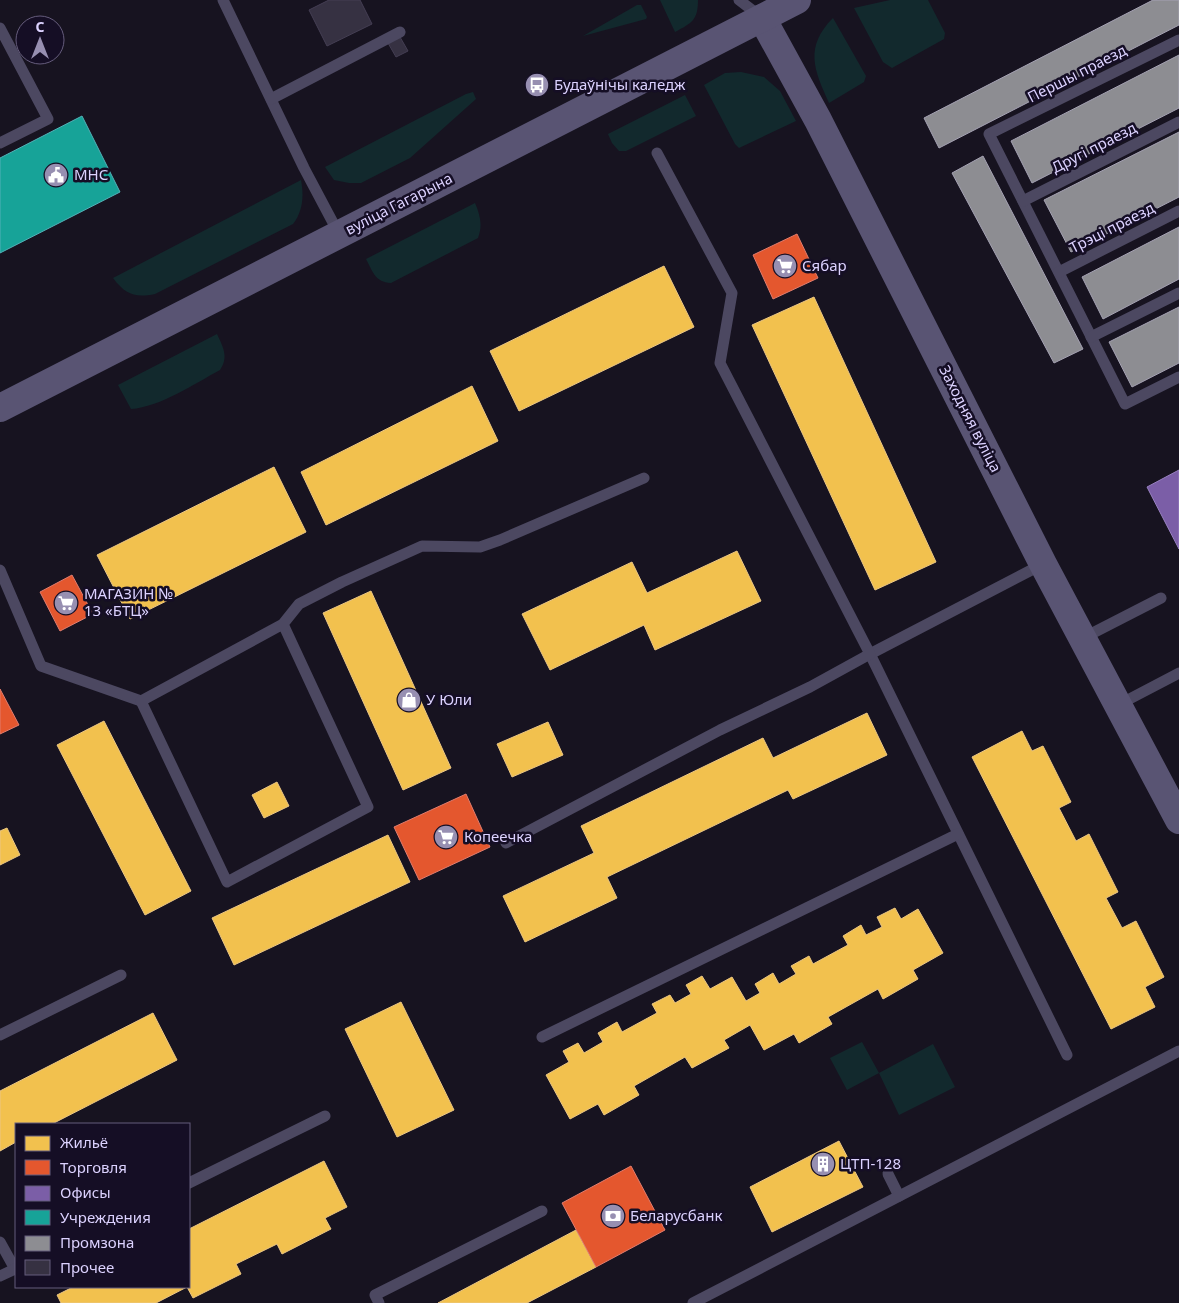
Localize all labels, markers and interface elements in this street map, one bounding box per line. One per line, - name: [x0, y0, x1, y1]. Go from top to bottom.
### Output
- north arrow: [15, 15, 65, 65]
- text: С: [35, 17, 45, 36]
- street label: Першы праезд: [1024, 40, 1129, 107]
- bus stop icon: Будаўнічы каледж: [524, 72, 550, 98]
- place label: Будаўнічы каледж: [554, 74, 686, 94]
- street label: Другі праезд: [1048, 117, 1139, 177]
- public building icon: МНС: [43, 162, 69, 188]
- place label: МНС: [74, 164, 108, 184]
- street label: вуліца Гагарына: [342, 167, 455, 239]
- street label: Трэці праезд: [1066, 197, 1157, 257]
- supermarket icon: Сябар: [772, 253, 798, 279]
- place label: Сябар: [802, 255, 847, 275]
- street label: Заходняя вуліца: [935, 362, 1007, 476]
- place label: МАГАЗИН № 13 «БТЦ»: [84, 583, 174, 620]
- supermarket icon: МАГАЗИН № 13 «БТЦ»: [53, 590, 79, 616]
- shop icon: У Юли: [396, 687, 422, 713]
- place label: У Юли: [426, 689, 472, 709]
- supermarket icon: Копеечка: [433, 824, 459, 850]
- place label: Копеечка: [464, 826, 532, 846]
- legend: [15, 1123, 190, 1288]
- text: Жильё: [60, 1132, 108, 1152]
- building icon: ЦТП-128: [810, 1151, 836, 1177]
- place label: ЦТП-128: [840, 1153, 901, 1173]
- text: Торговля: [60, 1157, 127, 1177]
- text: Офисы: [60, 1182, 111, 1202]
- bank icon: Беларусбанк: [600, 1203, 626, 1229]
- place label: Беларусбанк: [630, 1205, 722, 1225]
- text: Учреждения: [60, 1207, 151, 1227]
- text: Промзона: [60, 1232, 134, 1252]
- text: Прочее: [60, 1257, 114, 1277]

